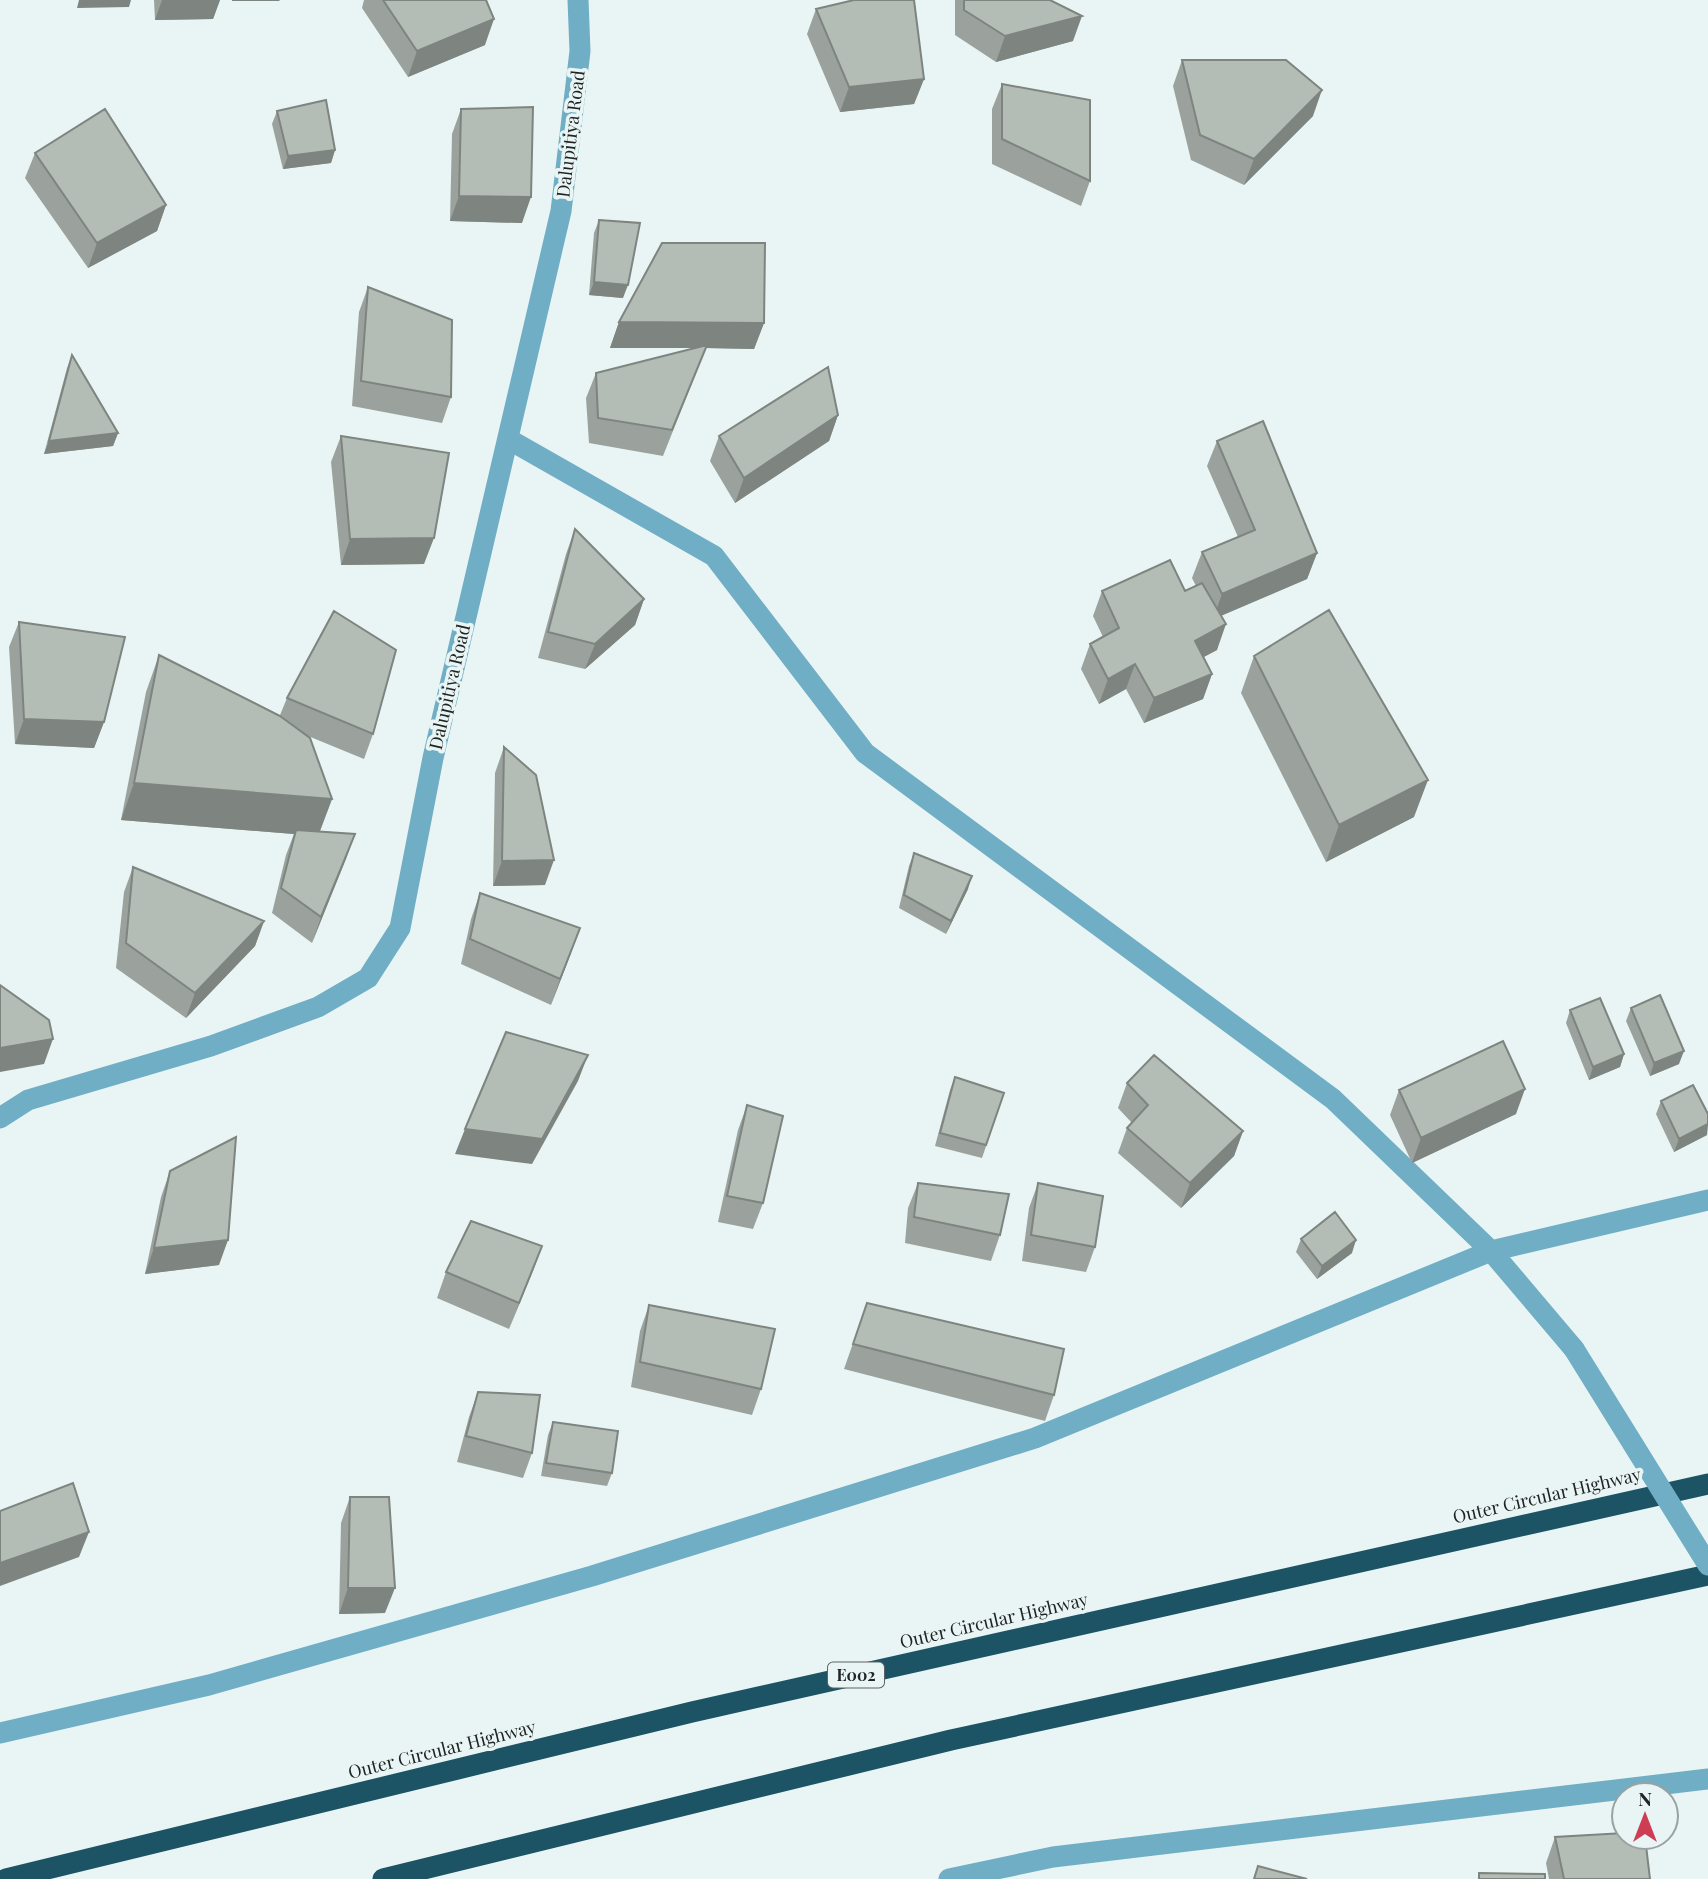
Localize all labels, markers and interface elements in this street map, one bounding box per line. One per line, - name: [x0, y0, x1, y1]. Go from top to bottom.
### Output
- street label: Dalupitiya Road: [550, 68, 590, 199]
- street label: Dalupitiya Road: [423, 621, 475, 752]
- street label: Outer Circular Highway: [1450, 1462, 1643, 1528]
- street label: Outer Circular Highway: [897, 1587, 1090, 1653]
- road number: E002: [828, 1662, 884, 1688]
- street label: Outer Circular Highway: [345, 1714, 538, 1784]
- north arrow: [1610, 1781, 1680, 1851]
- text: N: [1638, 1785, 1652, 1811]

